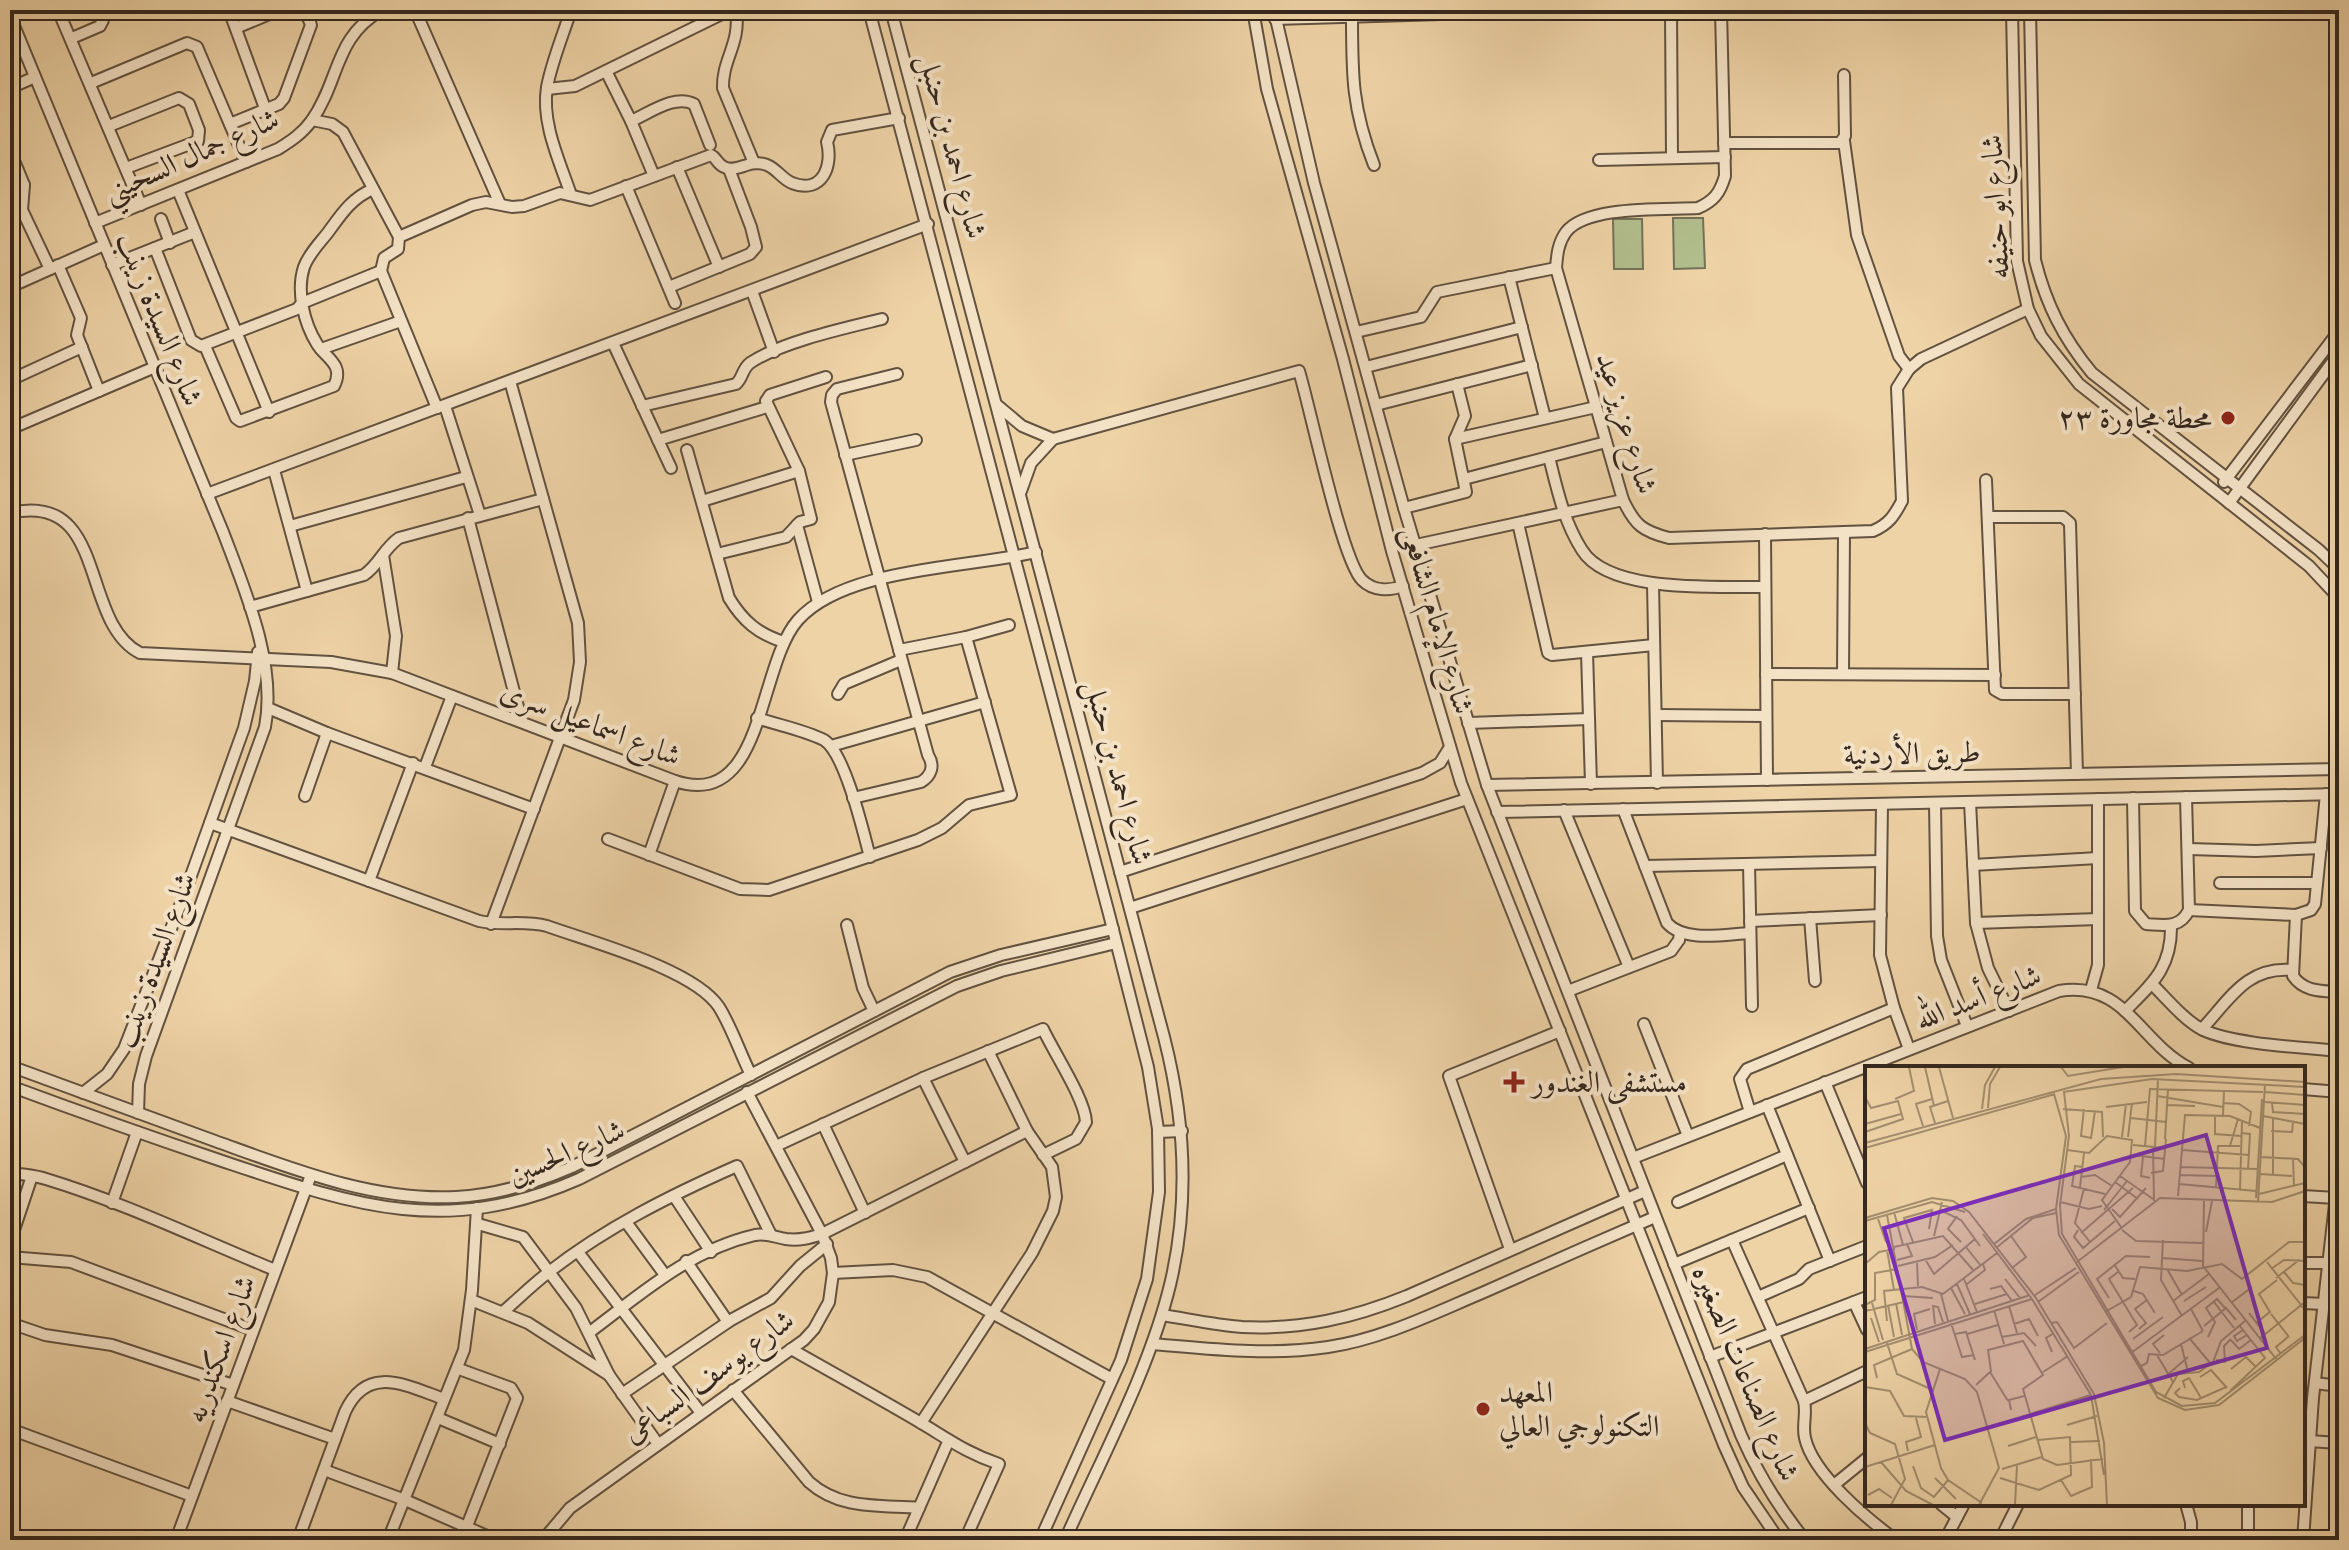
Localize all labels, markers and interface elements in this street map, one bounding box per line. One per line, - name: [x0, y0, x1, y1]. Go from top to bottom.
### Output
- street label: شارع احمد بن حنبل: [904, 50, 994, 244]
- street label: شارع جمال السحيني: [98, 101, 288, 219]
- street label: شارع ابو حنيفه: [1974, 133, 2024, 280]
- street label: شارع السيدة زينب: [102, 227, 210, 414]
- street label: شارع عزيز عيد: [1582, 348, 1665, 500]
- place label: محطة مجاورة ٢٣: [2058, 401, 2212, 439]
- marker: محطة مجاورة ٢٣: [2219, 409, 2237, 427]
- street label: شارع الإمام الشافعى: [1386, 522, 1481, 720]
- street label: شارع اسماعيل سرى: [493, 673, 686, 780]
- street label: شارع احمد بن حنبل: [1070, 676, 1160, 870]
- street label: طريق الأردنية: [1843, 731, 1981, 775]
- street label: شارع السيدة زينب: [108, 868, 210, 1055]
- street label: شارع أسد الله: [1908, 952, 2049, 1044]
- place label: مستشفى الغندور: [1529, 1065, 1687, 1104]
- inset map: [1865, 1066, 2305, 1506]
- marker: مستشفى الغندور: [1503, 1071, 1525, 1093]
- street label: شارع الحسين: [502, 1112, 633, 1199]
- street label: شارع الصناعات الصغيره: [1678, 1260, 1807, 1489]
- street label: شارع اسكندريه: [178, 1271, 270, 1430]
- street label: شارع يوسف السباعى: [616, 1302, 805, 1456]
- place label: المعهد التكنولوجي العالي: [1499, 1375, 1659, 1450]
- marker: المعهد التكنولوجي العالي: [1474, 1400, 1492, 1418]

